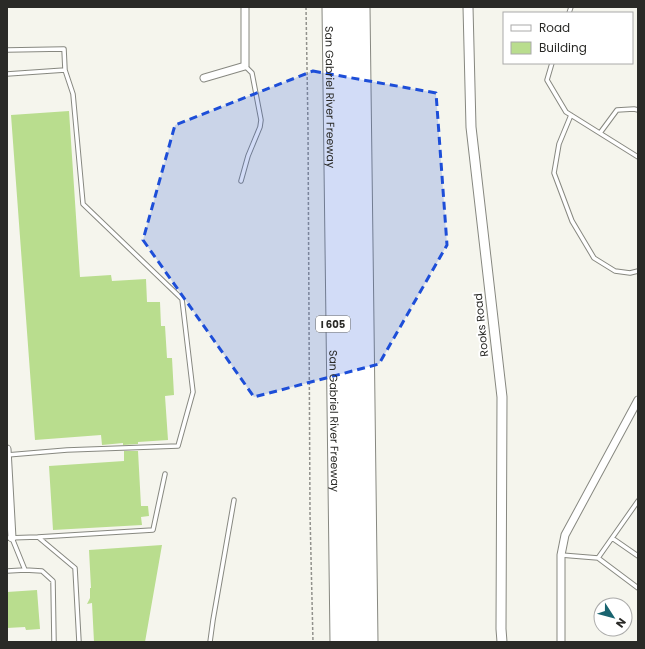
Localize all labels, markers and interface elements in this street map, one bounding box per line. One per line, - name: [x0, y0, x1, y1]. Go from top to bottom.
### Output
- legend: [503, 12, 633, 64]
- text: Road: [539, 19, 570, 36]
- street label: San Gabriel River Freeway: [321, 26, 339, 169]
- text: Building: [539, 39, 587, 56]
- street label: Rooks Road: [470, 292, 492, 358]
- road number: I 605: [316, 316, 350, 332]
- street label: San Gabriel River Freeway: [325, 350, 343, 493]
- north arrow: [593, 597, 633, 637]
- text: N: [612, 615, 630, 631]

